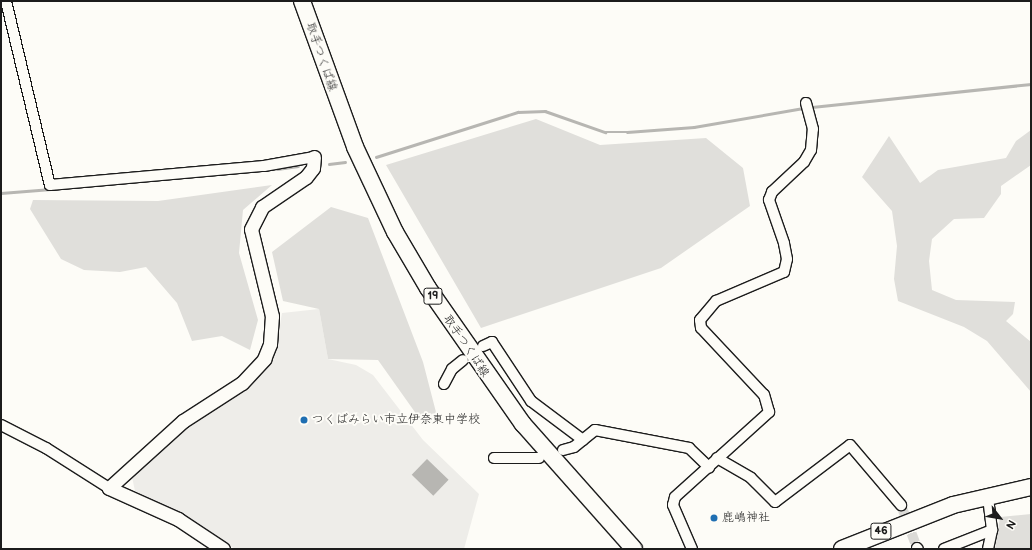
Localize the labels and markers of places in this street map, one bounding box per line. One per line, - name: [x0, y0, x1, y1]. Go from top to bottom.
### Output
- place label: つくばみらい市立伊奈東中学校: [312, 413, 480, 427]
- marker: つくばみらい市立伊奈東中学校: [299, 415, 309, 425]
- place label: 鹿嶋神社: [722, 511, 770, 525]
- marker: 鹿嶋神社: [709, 513, 719, 523]

